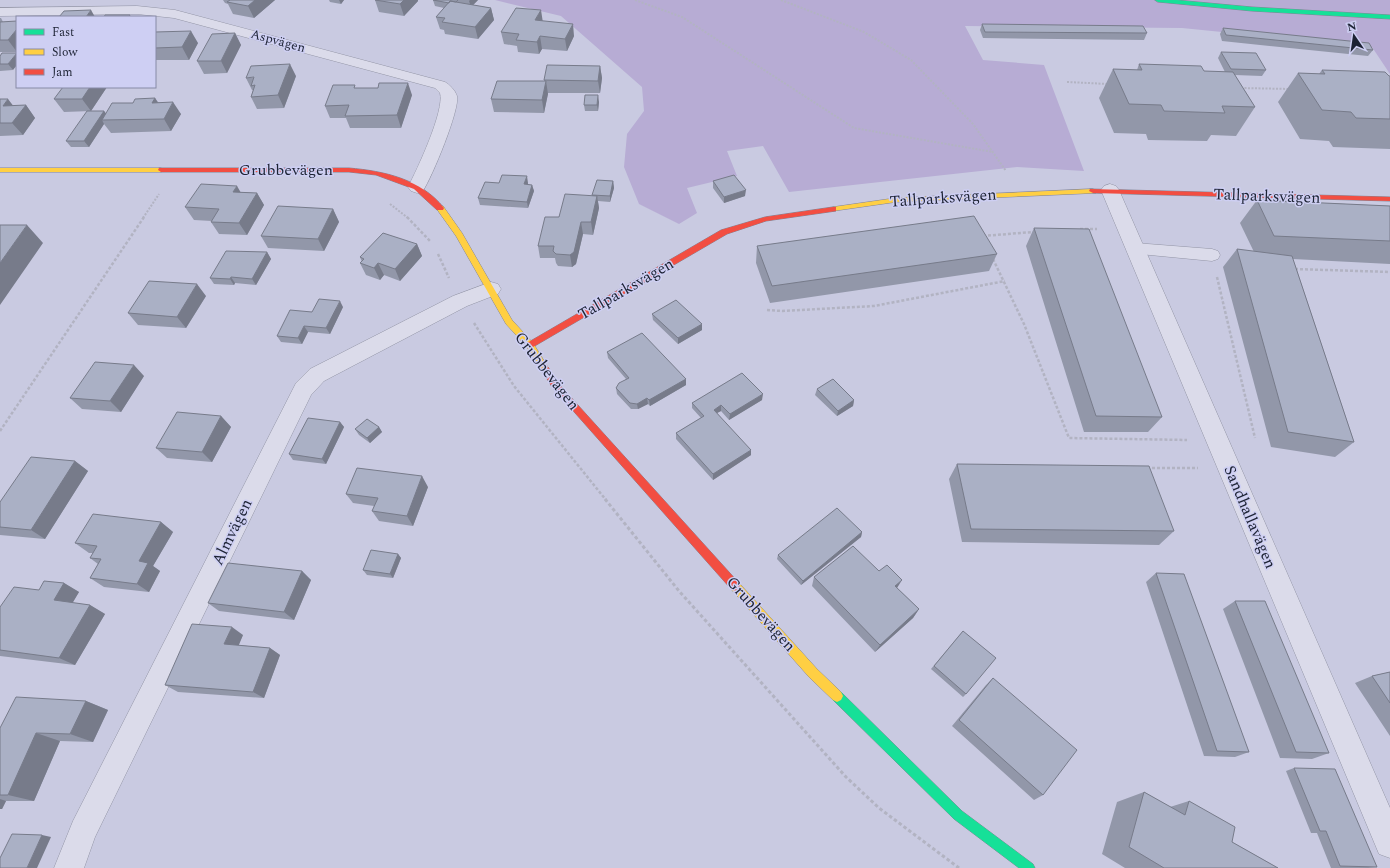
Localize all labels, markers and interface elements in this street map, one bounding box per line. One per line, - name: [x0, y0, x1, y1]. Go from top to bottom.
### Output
- legend: [16, 16, 156, 88]
- north arrow: [1334, 16, 1374, 56]
- text: N: [1346, 17, 1358, 36]
- text: Fast: [52, 23, 74, 42]
- street label: Aspvägen: [248, 24, 308, 58]
- text: Slow: [52, 43, 78, 62]
- text: Jam: [52, 63, 73, 82]
- street label: Grubbevägen: [239, 158, 333, 182]
- street label: Tallparksvägen: [889, 182, 997, 214]
- street label: Tallparksvägen: [1213, 182, 1321, 210]
- street label: Tallparksvägen: [574, 252, 678, 326]
- street label: Grubbevägen: [509, 326, 585, 416]
- street label: Sandhallavägen: [1217, 462, 1283, 572]
- street label: Almvägen: [206, 495, 258, 569]
- street label: Grubbevägen: [721, 571, 801, 657]

